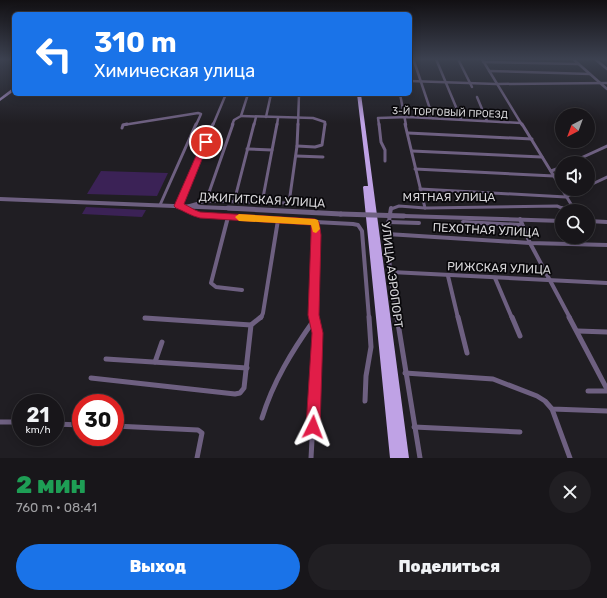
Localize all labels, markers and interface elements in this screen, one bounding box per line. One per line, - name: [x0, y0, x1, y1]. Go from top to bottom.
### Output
- text: 310 m: [94, 26, 177, 59]
- icon: left: [28, 28, 80, 80]
- text: Химическая улица: [94, 60, 255, 82]
- street label: 3-Й ТОРГОВЫЙ ПРОЕЗД: [392, 105, 508, 121]
- north arrow: [555, 108, 595, 148]
- map controls: [555, 108, 595, 244]
- pin: [189, 125, 223, 159]
- icon: arrive: [195, 131, 217, 153]
- button: sound: [555, 156, 595, 196]
- street label: ДЖИГИТСКАЯ УЛИЦА: [198, 190, 326, 210]
- street label: МЯТНАЯ УЛИЦА: [403, 190, 495, 204]
- button: search: [555, 204, 595, 244]
- street label: ПЕХОТНАЯ УЛИЦА: [432, 220, 540, 240]
- street label: УЛИЦА АЭРОПОРТ: [379, 221, 405, 329]
- street label: РИЖСКАЯ УЛИЦА: [447, 259, 551, 277]
- speed limit sign: 30: [72, 394, 124, 446]
- text: 21: [27, 403, 49, 427]
- position arrow: [292, 406, 334, 448]
- text: km/h: [26, 424, 50, 436]
- text: 2 мин: [16, 471, 86, 499]
- button: close: [549, 471, 591, 513]
- text: 760 m · 08:41: [16, 500, 97, 515]
- button: Выход: [16, 544, 300, 590]
- button: Поделиться: [308, 544, 591, 590]

